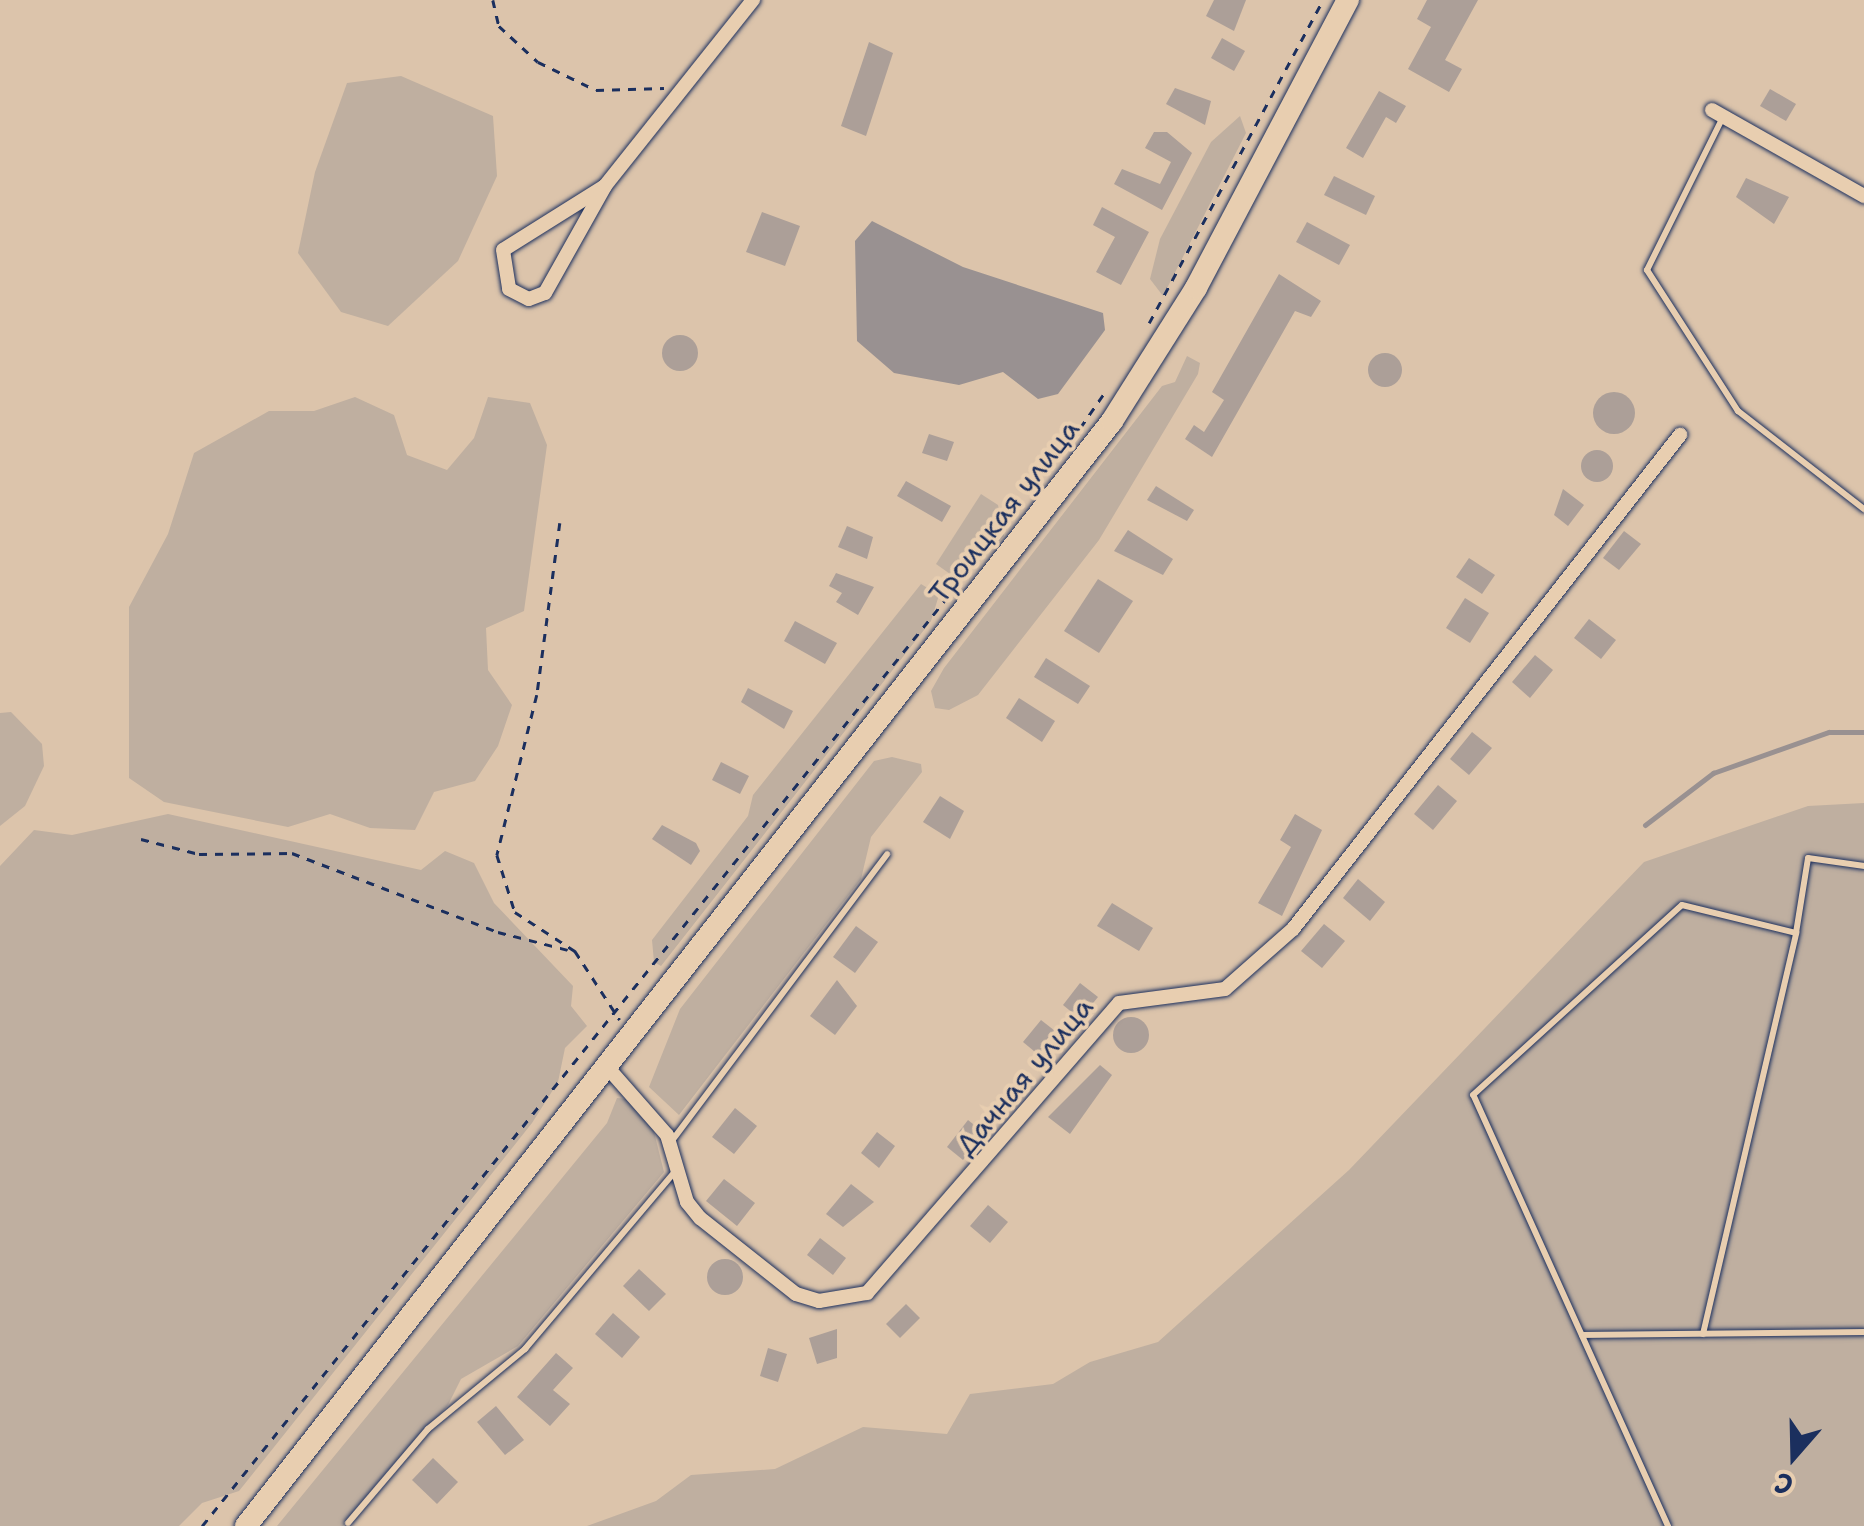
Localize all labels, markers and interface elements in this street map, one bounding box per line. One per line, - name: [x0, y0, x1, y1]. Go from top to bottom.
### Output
- street label: Троицкая улица: [922, 413, 1086, 609]
- street label: Дачная улица: [948, 990, 1100, 1162]
- north arrow: [1744, 1406, 1844, 1506]
- text: С: [1769, 1463, 1798, 1505]

